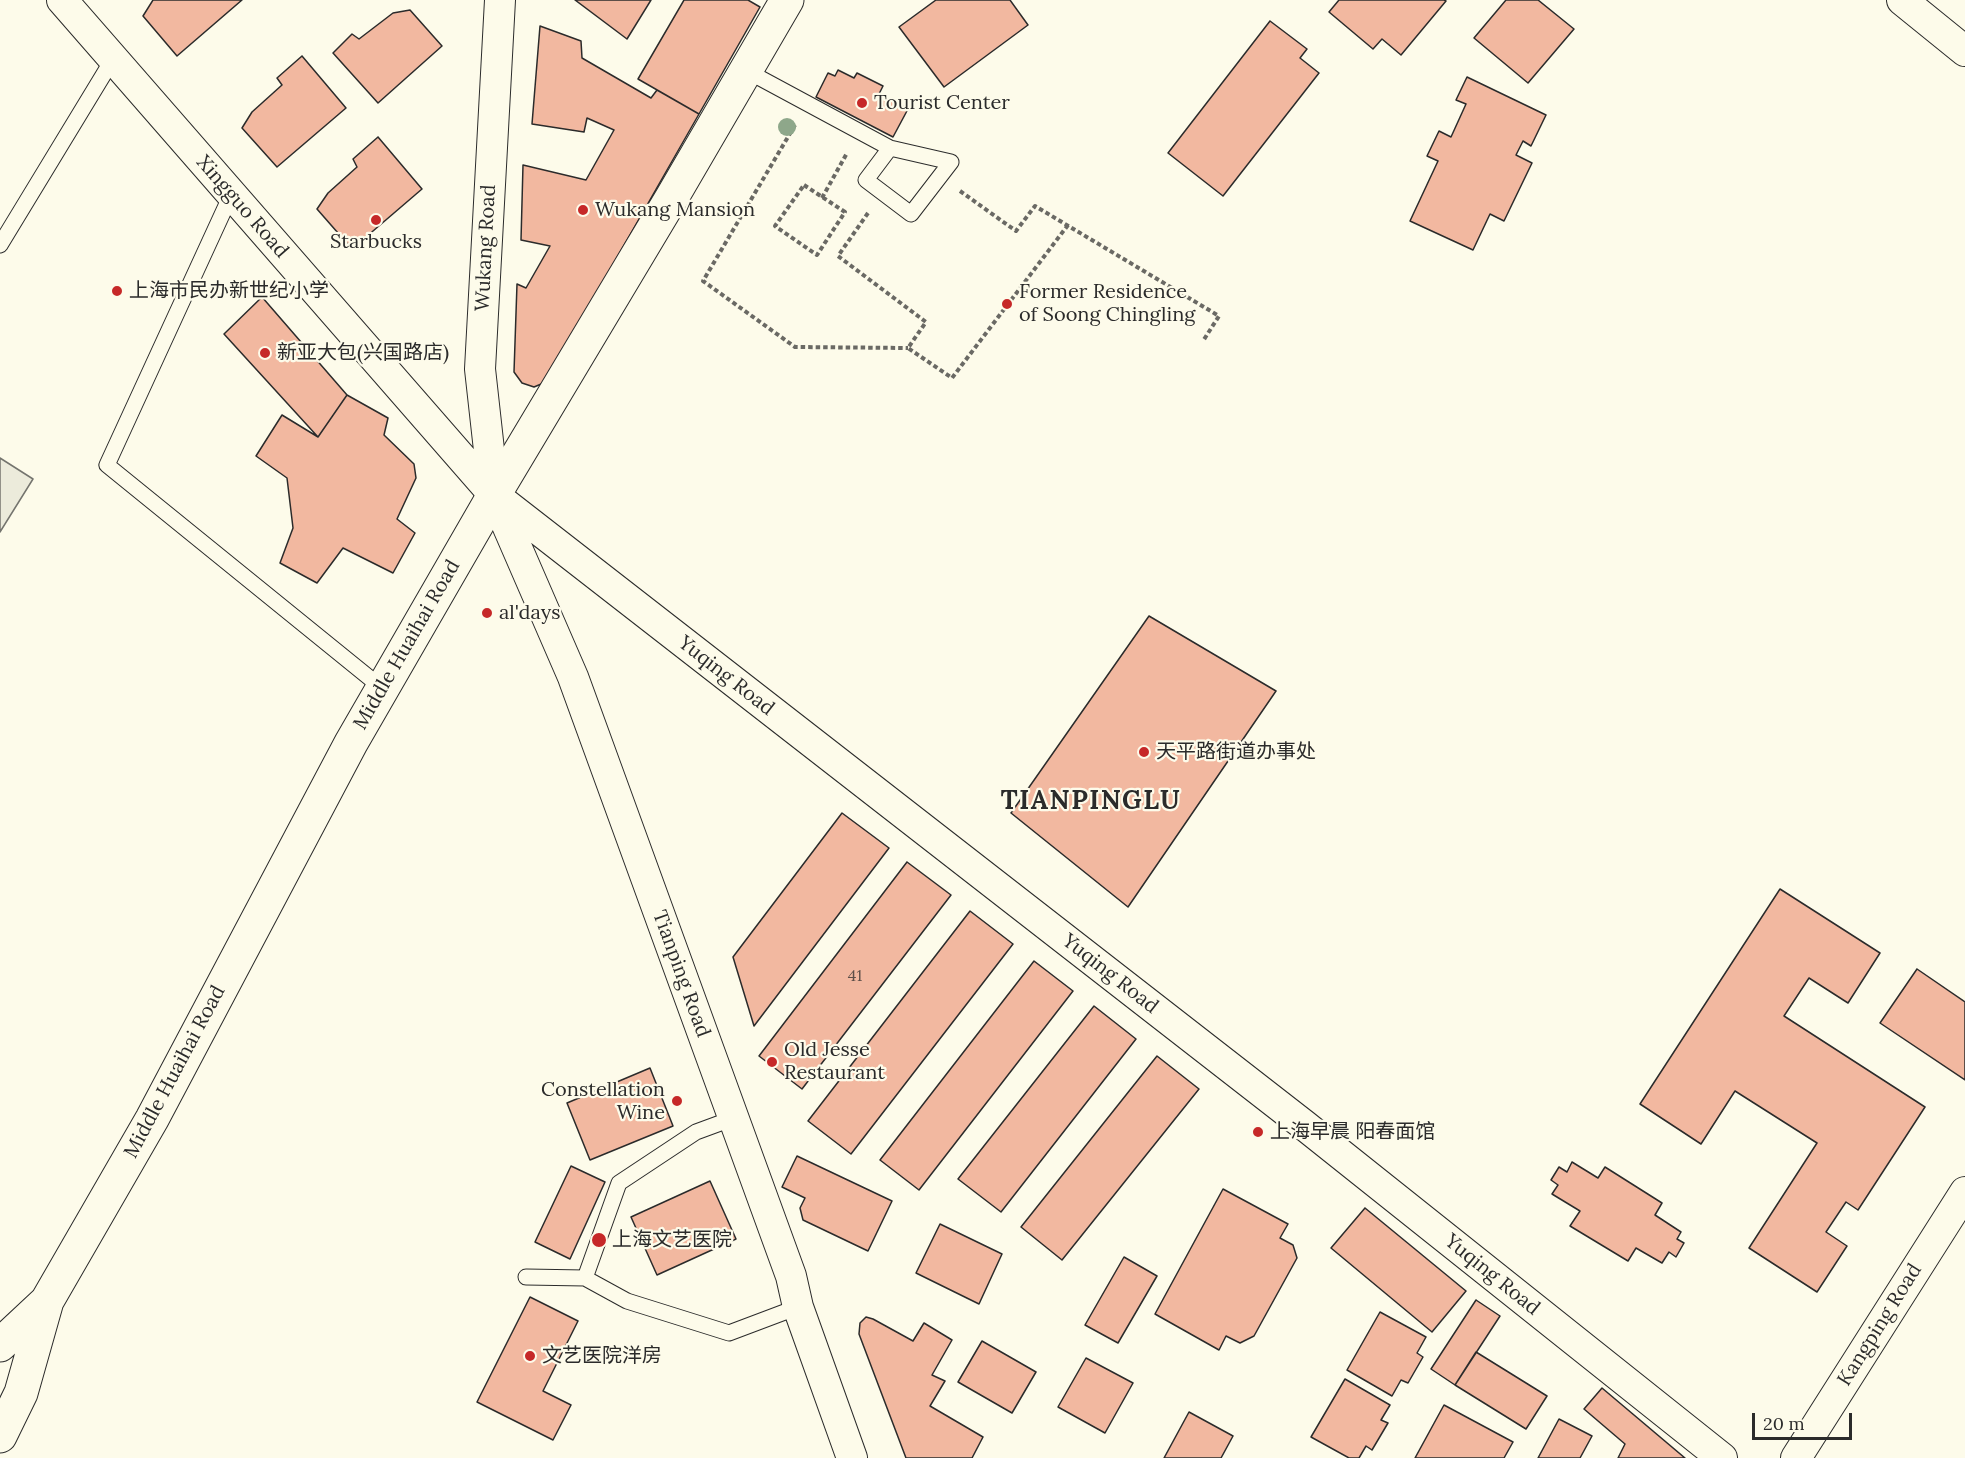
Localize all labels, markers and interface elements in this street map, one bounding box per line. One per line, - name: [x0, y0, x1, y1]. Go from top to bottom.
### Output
- place label: Tourist Center: [874, 91, 1010, 115]
- marker: Tourist Center: [855, 96, 869, 110]
- street label: Xingguo Road: [191, 151, 293, 263]
- street label: Wukang Road: [471, 184, 501, 312]
- place label: Wukang Mansion: [595, 198, 755, 222]
- marker: Wukang Mansion: [576, 203, 590, 217]
- marker: Starbucks: [369, 213, 383, 227]
- place label: Starbucks: [330, 230, 422, 254]
- place label: 上海市民办新世纪小学: [129, 279, 329, 303]
- place label: Former Residence of Soong Chingling: [1019, 280, 1195, 327]
- marker: 上海市民办新世纪小学: [110, 284, 124, 298]
- marker: Former Residence of Soong Chingling: [1000, 297, 1014, 311]
- place label: 新亚大包(兴国路店): [277, 341, 449, 365]
- marker: 新亚大包(兴国路店): [258, 346, 272, 360]
- street label: Middle Huaihai Road: [349, 556, 465, 734]
- place label: al'days: [499, 601, 561, 625]
- marker: al'days: [480, 606, 494, 620]
- street label: Yuqing Road: [673, 631, 779, 721]
- place label: 天平路街道办事处: [1156, 740, 1316, 764]
- marker: 天平路街道办事处: [1137, 745, 1151, 759]
- district label: TIANPINGLU: [1001, 786, 1181, 818]
- street label: Tianping Road: [647, 907, 715, 1041]
- street label: Yuqing Road: [1057, 929, 1163, 1019]
- house number: 41: [848, 966, 862, 986]
- street label: Middle Huaihai Road: [119, 982, 231, 1162]
- place label: Old Jesse Restaurant: [784, 1038, 885, 1085]
- marker: Old Jesse Restaurant: [765, 1055, 779, 1069]
- place label: Constellation Wine: [541, 1078, 665, 1125]
- marker: Constellation Wine: [670, 1094, 684, 1108]
- place label: 上海早晨 阳春面馆: [1270, 1120, 1435, 1144]
- marker: 上海早晨 阳春面馆: [1251, 1125, 1265, 1139]
- place label: 上海文艺医院: [612, 1228, 732, 1252]
- street label: Yuqing Road: [1440, 1229, 1544, 1321]
- marker: 上海文艺医院: [590, 1231, 608, 1249]
- street label: Kangping Road: [1833, 1259, 1927, 1391]
- place label: 文艺医院洋房: [542, 1344, 662, 1368]
- marker: 文艺医院洋房: [523, 1349, 537, 1363]
- scale bar: [1755, 1401, 1856, 1439]
- text: 20 m: [1763, 1412, 1805, 1435]

